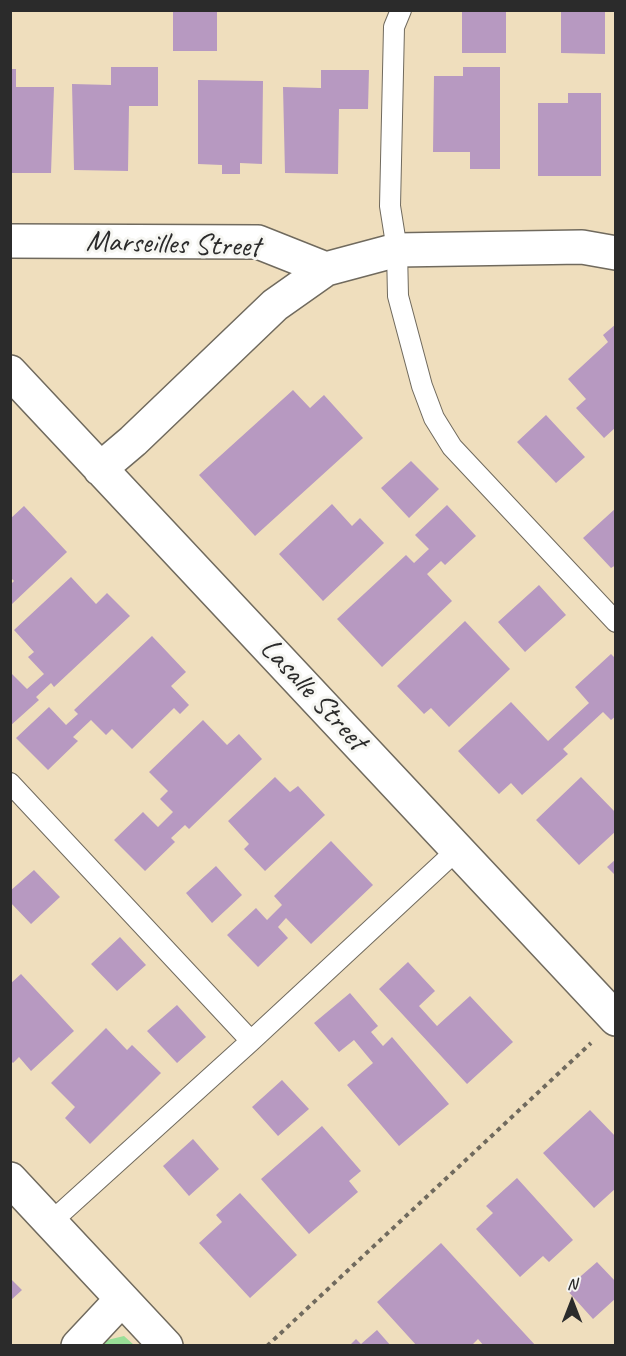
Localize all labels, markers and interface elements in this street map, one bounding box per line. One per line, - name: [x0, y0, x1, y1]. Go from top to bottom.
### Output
- street label: Marseilles Street: [86, 224, 260, 266]
- street label: Lasalle Street: [252, 631, 374, 759]
- north arrow: [542, 1272, 602, 1332]
- text: N: [567, 1274, 577, 1294]

